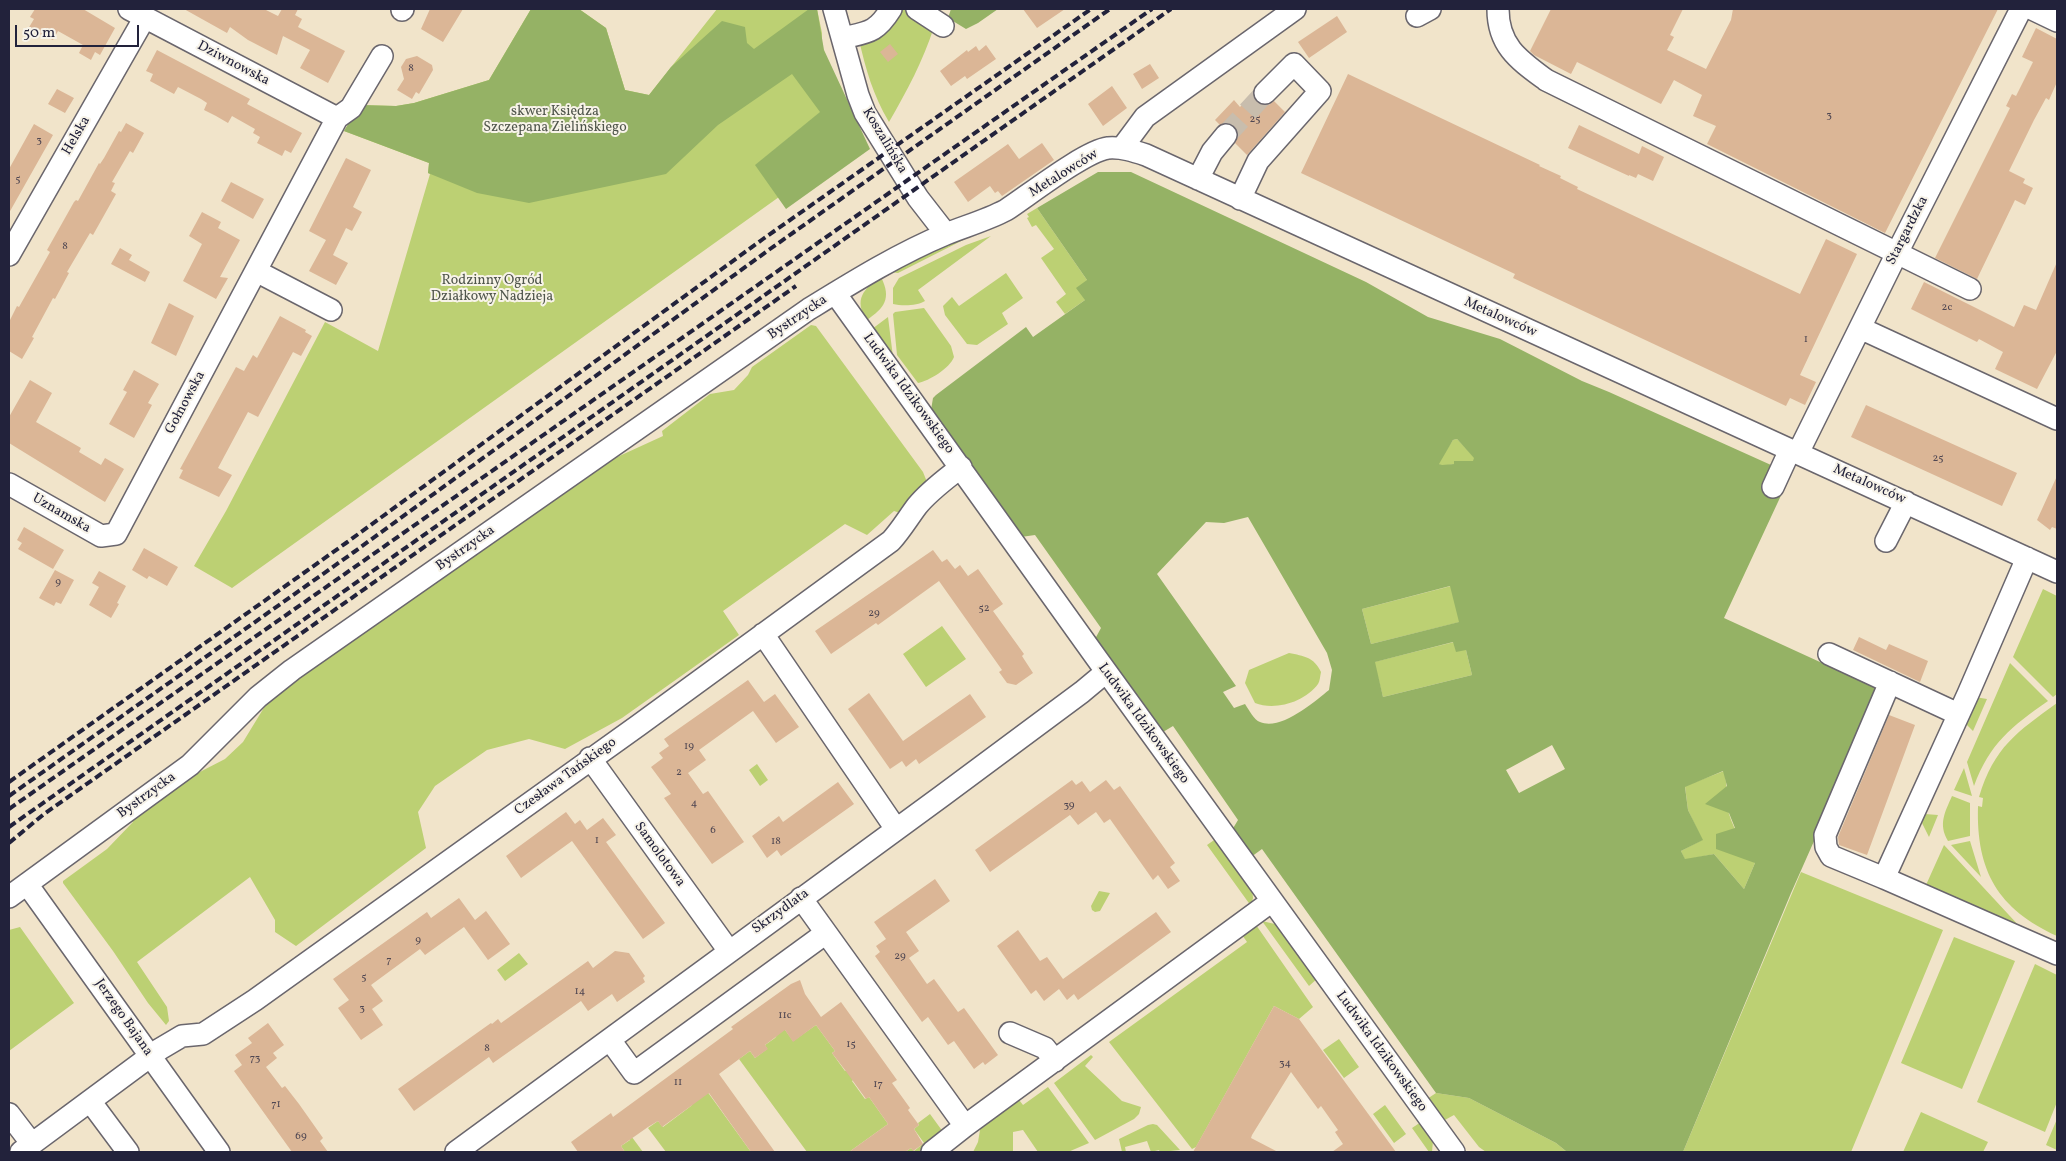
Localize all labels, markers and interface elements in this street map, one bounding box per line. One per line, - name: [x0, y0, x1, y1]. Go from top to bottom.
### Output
- scale bar: [18, 15, 141, 47]
- text: 50 m: [23, 23, 55, 44]
- street label: Dziwnowska: [194, 38, 272, 90]
- house number: 8: [408, 62, 414, 76]
- park label: skwer Księdza Szczepana Zielińskiego: [483, 104, 627, 136]
- street label: Koszalińska: [858, 105, 910, 177]
- house number: 3: [1826, 109, 1832, 123]
- house number: 25: [1249, 113, 1261, 127]
- street label: Helska: [59, 114, 95, 158]
- house number: 3: [36, 134, 42, 148]
- street label: Metalowców: [1027, 146, 1101, 202]
- house number: 5: [15, 173, 21, 187]
- street label: Stargardzka: [1883, 194, 1933, 268]
- house number: 8: [62, 240, 68, 254]
- park label: Rodzinny Ogród Działkowy Nadzieja: [431, 273, 553, 306]
- street label: Bystrzycka: [765, 292, 831, 344]
- street label: Metalowców: [1461, 294, 1539, 342]
- house number: 2c: [1942, 301, 1952, 315]
- street label: Ludwika Idzikowskiego: [859, 330, 957, 458]
- house number: 1: [1804, 333, 1808, 347]
- street label: Gołnowska: [162, 369, 210, 437]
- house number: 25: [1932, 452, 1944, 466]
- street label: Metalowców: [1830, 461, 1908, 509]
- street label: Uznamska: [29, 491, 93, 537]
- street label: Bystrzycka: [433, 523, 499, 575]
- house number: 9: [55, 576, 61, 590]
- house number: 52: [978, 602, 990, 616]
- house number: 29: [868, 607, 880, 621]
- street label: Ludwika Idzikowskiego: [1094, 660, 1192, 788]
- street label: Czesława Tańskiego: [512, 734, 620, 820]
- house number: 19: [684, 740, 694, 754]
- house number: 2: [676, 766, 682, 780]
- street label: Bystrzycka: [115, 769, 179, 823]
- house number: 4: [691, 797, 697, 811]
- house number: 39: [1063, 799, 1075, 813]
- street label: Samolotowa: [630, 819, 688, 891]
- house number: 6: [710, 824, 716, 838]
- house number: 1: [595, 834, 599, 848]
- house number: 18: [771, 835, 781, 849]
- street label: Skrzydlata: [749, 886, 813, 938]
- house number: 9: [415, 934, 421, 948]
- house number: 29: [894, 950, 906, 964]
- house number: 7: [386, 954, 392, 968]
- house number: 5: [361, 971, 367, 985]
- street label: Jerzego Bajana: [90, 976, 156, 1060]
- house number: 14: [575, 985, 585, 999]
- street label: Ludwika Idzikowskiego: [1332, 988, 1430, 1116]
- house number: 3: [359, 1002, 365, 1016]
- house number: 11c: [778, 1009, 792, 1023]
- house number: 15: [846, 1038, 856, 1052]
- house number: 8: [484, 1042, 490, 1056]
- house number: 73: [250, 1052, 260, 1066]
- house number: 34: [1279, 1057, 1291, 1071]
- house number: 11: [674, 1076, 682, 1090]
- house number: 17: [873, 1078, 883, 1092]
- house number: 71: [271, 1098, 281, 1112]
- house number: 69: [295, 1130, 307, 1144]

